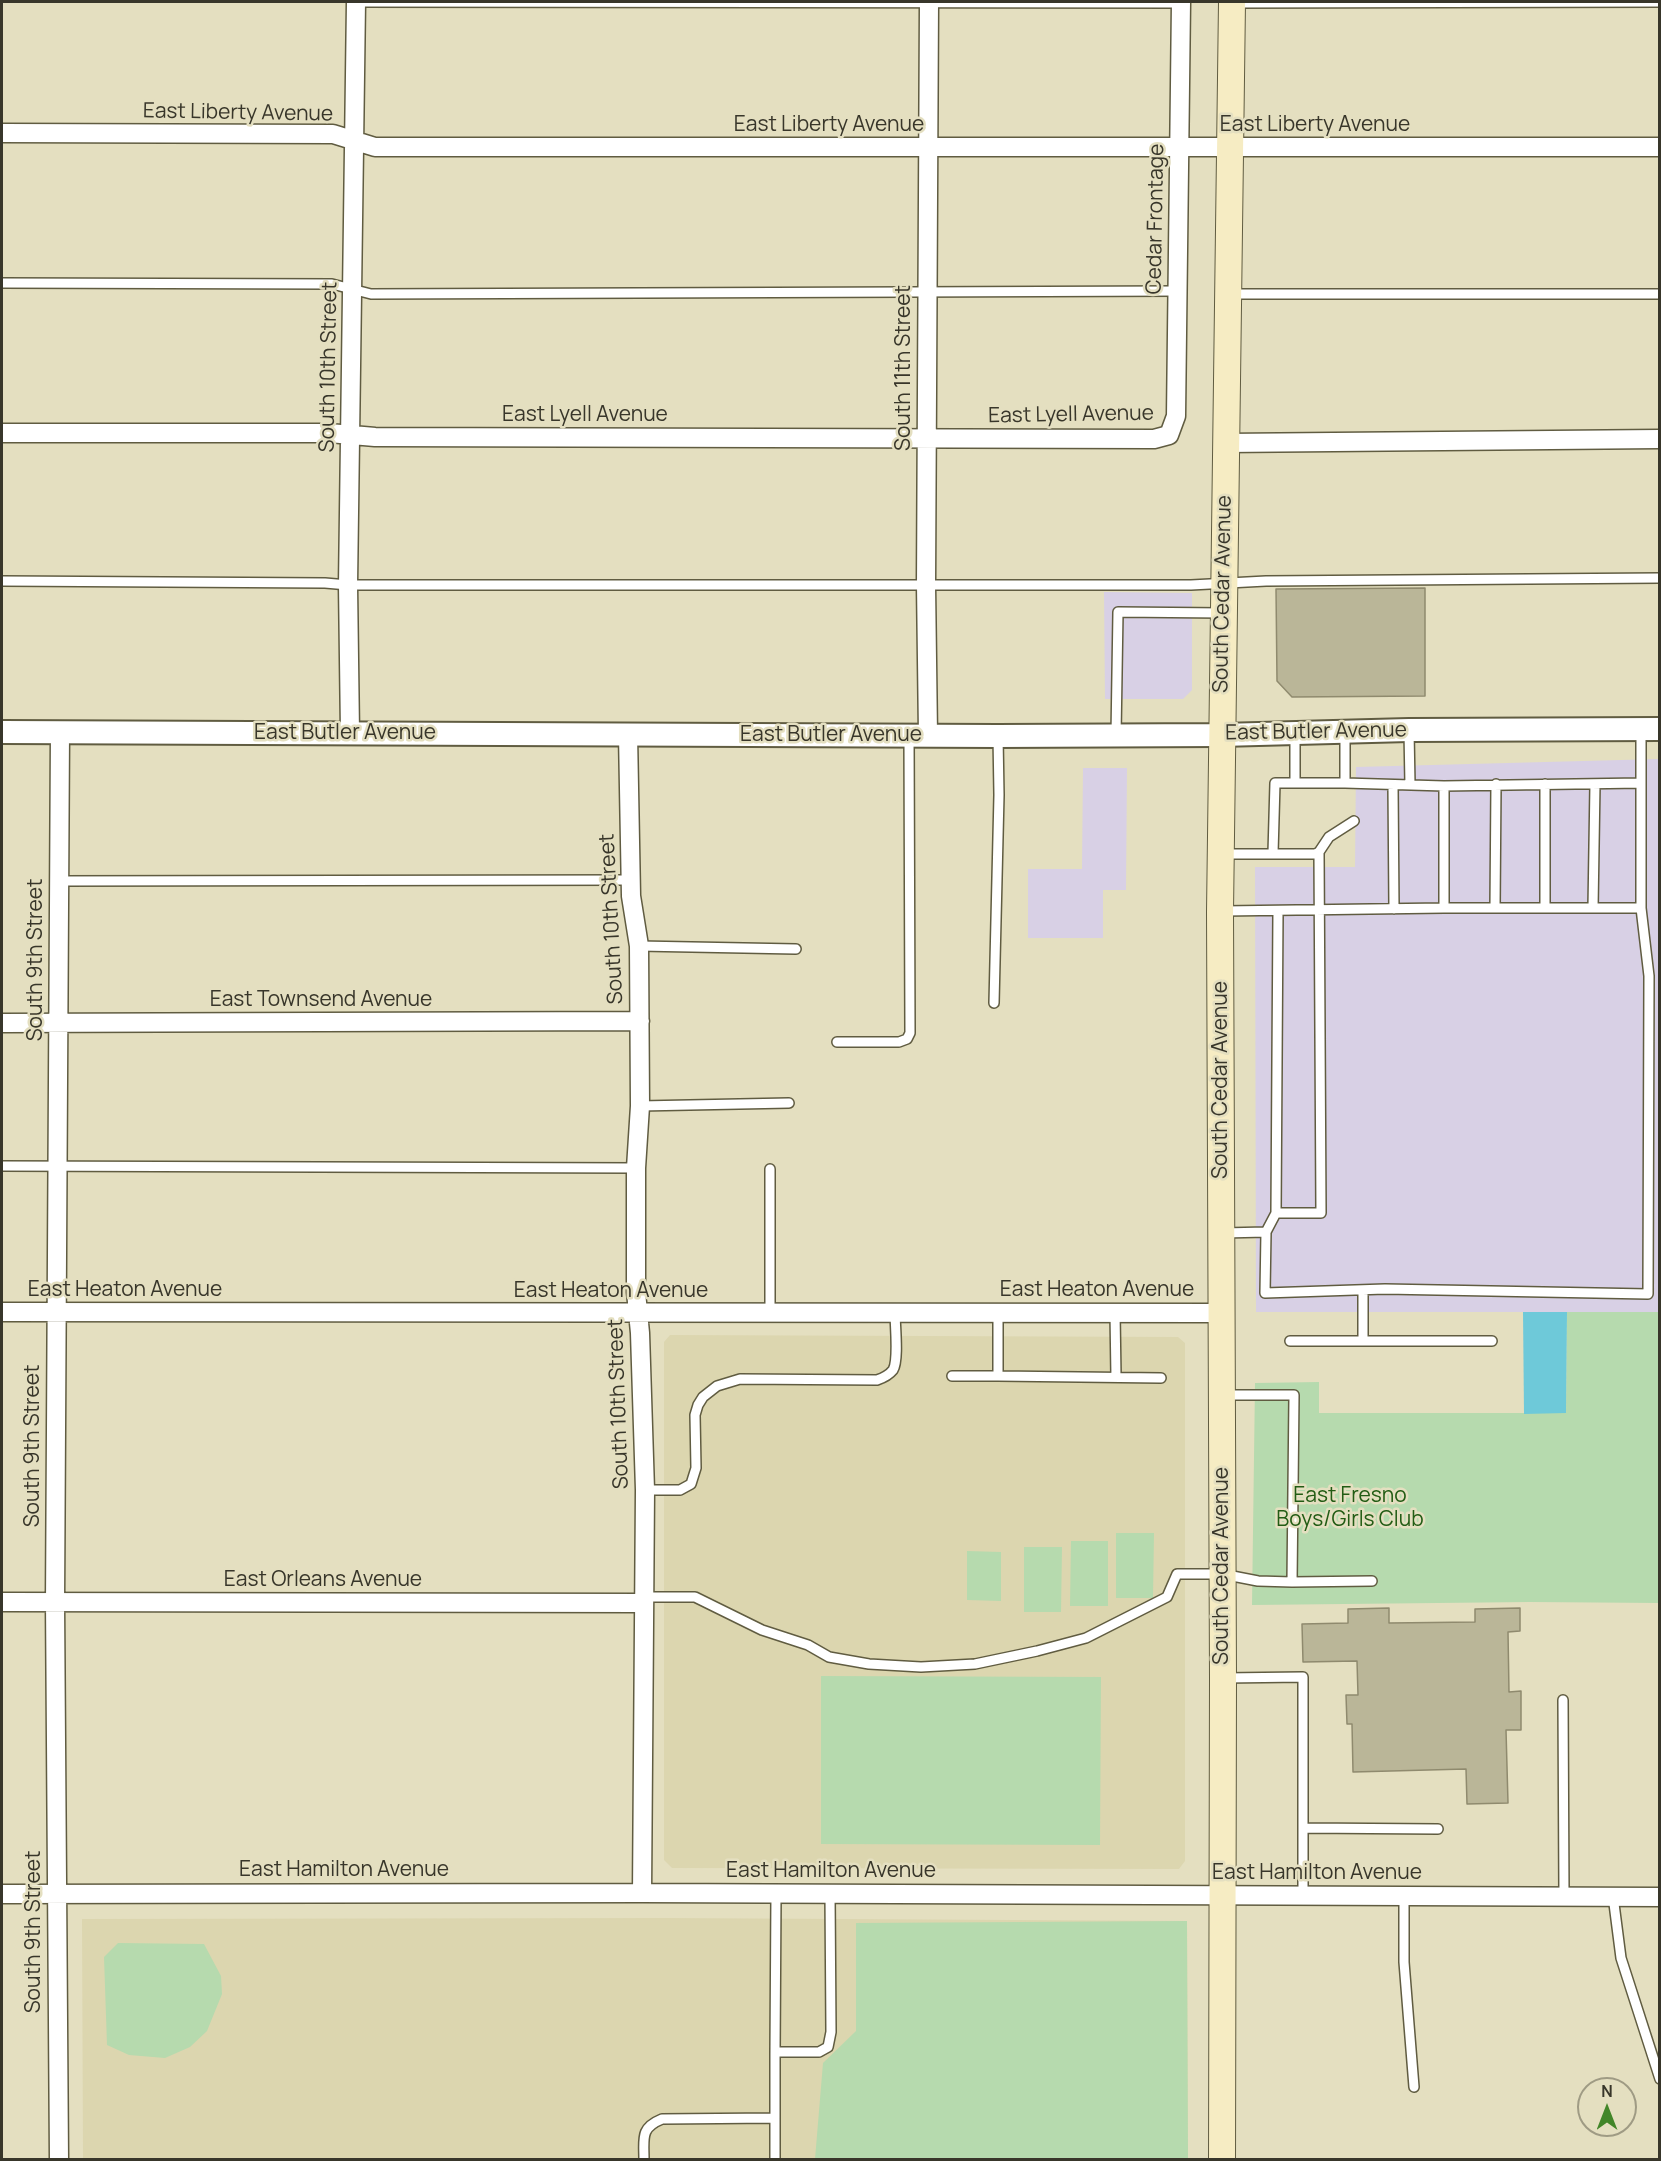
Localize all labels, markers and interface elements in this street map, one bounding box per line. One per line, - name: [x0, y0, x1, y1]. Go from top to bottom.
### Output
- street label: East Liberty Avenue: [143, 99, 333, 127]
- street label: East Liberty Avenue: [734, 112, 924, 138]
- street label: East Liberty Avenue: [1220, 112, 1410, 138]
- street label: Cedar Frontage: [1142, 143, 1170, 295]
- street label: South 10th Street: [315, 281, 343, 453]
- street label: South 11th Street: [891, 285, 917, 451]
- street label: East Lyell Avenue: [988, 401, 1154, 429]
- street label: East Lyell Avenue: [502, 402, 668, 428]
- street label: South Cedar Avenue: [1209, 495, 1237, 693]
- street label: East Butler Avenue: [1225, 718, 1407, 746]
- street label: East Butler Avenue: [254, 720, 436, 746]
- street label: East Butler Avenue: [740, 722, 922, 748]
- street label: South 10th Street: [595, 833, 629, 1005]
- street label: South 9th Street: [23, 879, 49, 1041]
- street label: South Cedar Avenue: [1208, 981, 1234, 1179]
- street label: East Townsend Avenue: [210, 987, 432, 1013]
- street label: East Heaton Avenue: [28, 1277, 222, 1303]
- street label: East Heaton Avenue: [1000, 1277, 1194, 1303]
- street label: East Heaton Avenue: [514, 1278, 708, 1304]
- street label: South 10th Street: [603, 1318, 635, 1490]
- street label: South 9th Street: [20, 1365, 46, 1527]
- street label: South Cedar Avenue: [1209, 1467, 1235, 1665]
- park label: East Fresno Boys/Girls Club: [1276, 1483, 1424, 1533]
- street label: East Orleans Avenue: [224, 1567, 422, 1593]
- street label: South 9th Street: [21, 1851, 47, 2013]
- street label: East Hamilton Avenue: [239, 1857, 449, 1883]
- street label: East Hamilton Avenue: [726, 1858, 936, 1884]
- street label: East Hamilton Avenue: [1212, 1860, 1422, 1886]
- north arrow: [1577, 2077, 1637, 2137]
- text: N: [1601, 2080, 1613, 2102]

